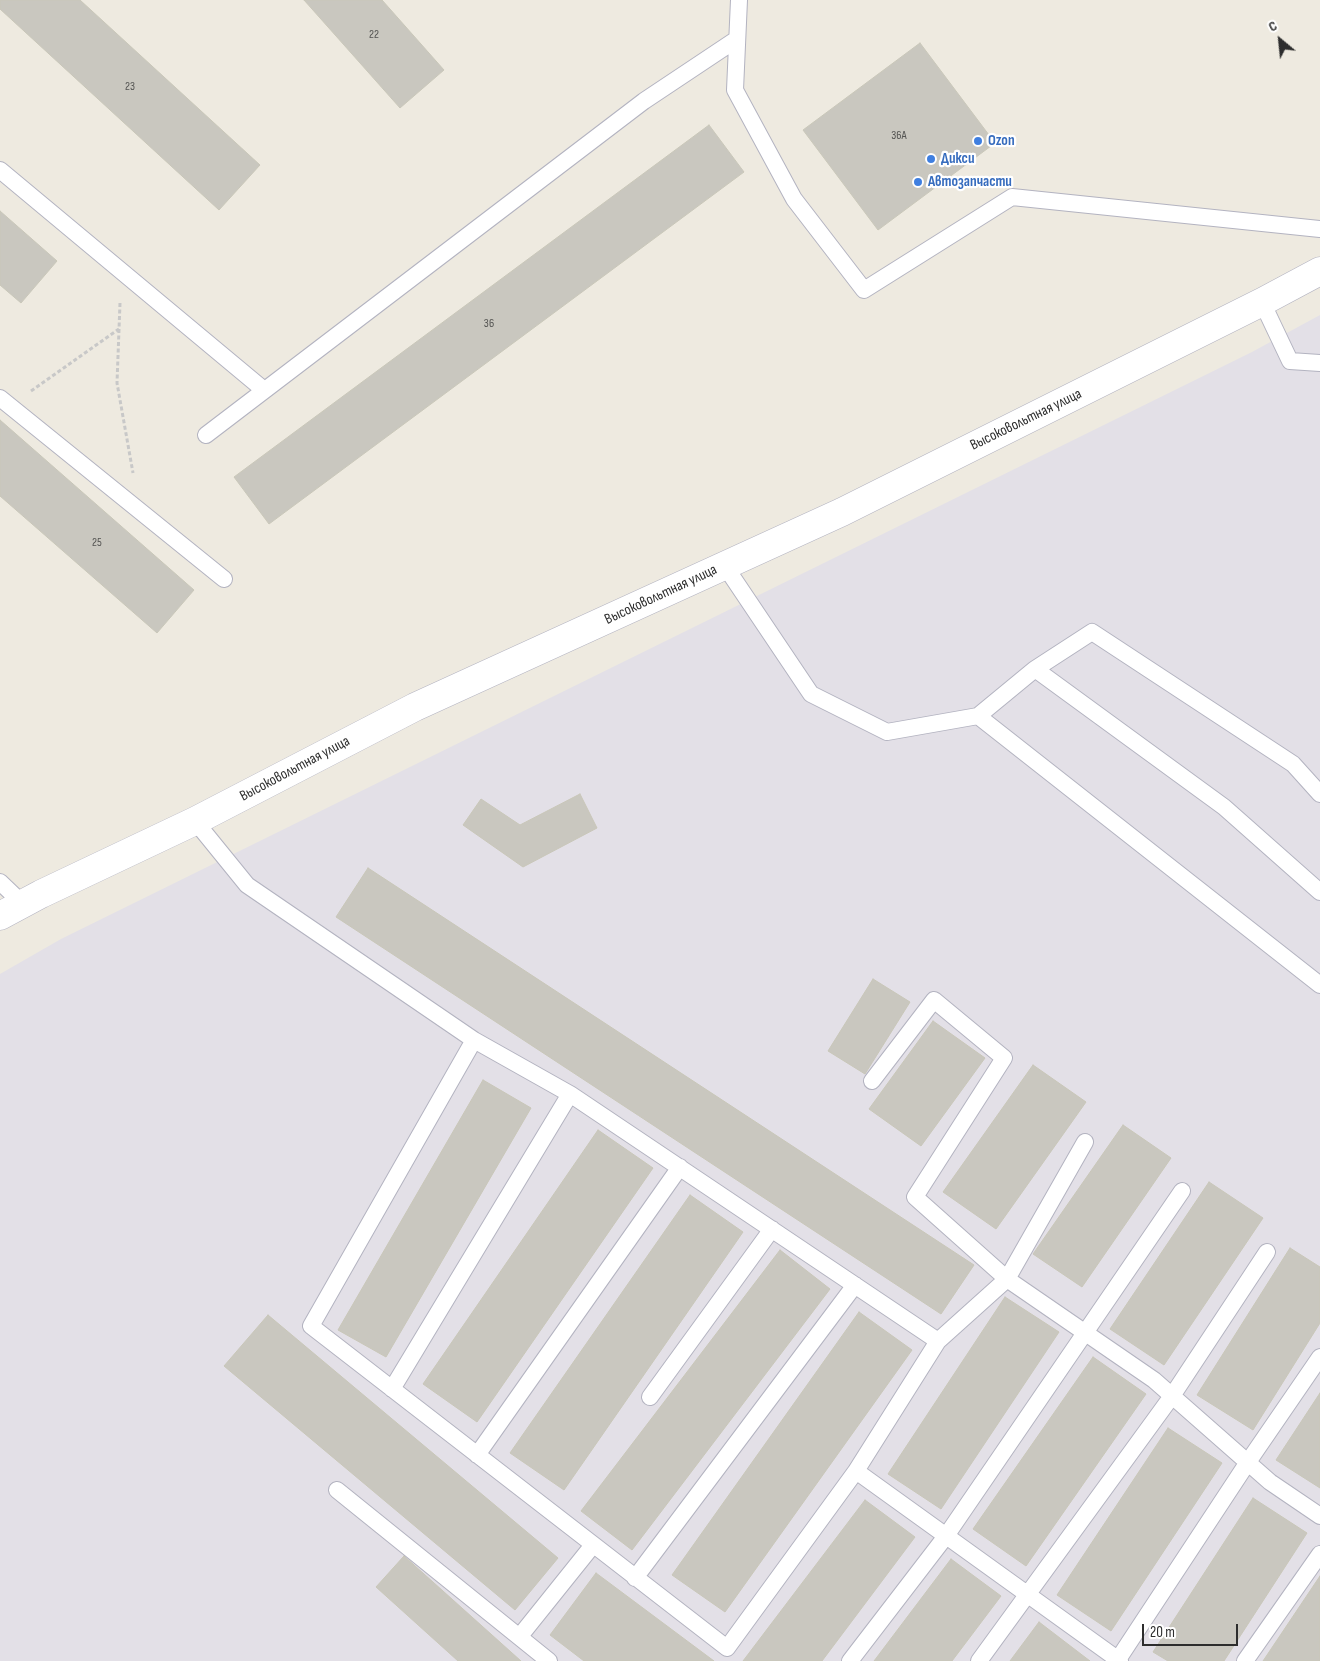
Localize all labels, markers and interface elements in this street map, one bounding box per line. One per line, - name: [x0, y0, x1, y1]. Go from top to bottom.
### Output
- north arrow: [1255, 15, 1305, 65]
- text: С: [1266, 17, 1280, 36]
- house number: 22: [369, 28, 379, 42]
- house number: 23: [125, 80, 135, 94]
- house number: 36А: [891, 129, 907, 143]
- place label: Ozon: [988, 132, 1015, 150]
- marker: Ozon: [972, 135, 984, 147]
- place label: Дикси: [941, 150, 974, 168]
- marker: Дикси: [925, 153, 937, 165]
- place label: Автозапчасти: [928, 173, 1012, 191]
- marker: Автозапчасти: [912, 176, 924, 188]
- house number: 36: [484, 317, 494, 331]
- street label: Высоковольтная улица: [967, 385, 1085, 455]
- house number: 25: [92, 536, 102, 550]
- street label: Высоковольтная улица: [602, 561, 720, 629]
- street label: Высоковольтная улица: [237, 732, 353, 806]
- scale bar: [1145, 1614, 1241, 1646]
- text: 20 m: [1150, 1623, 1175, 1642]

